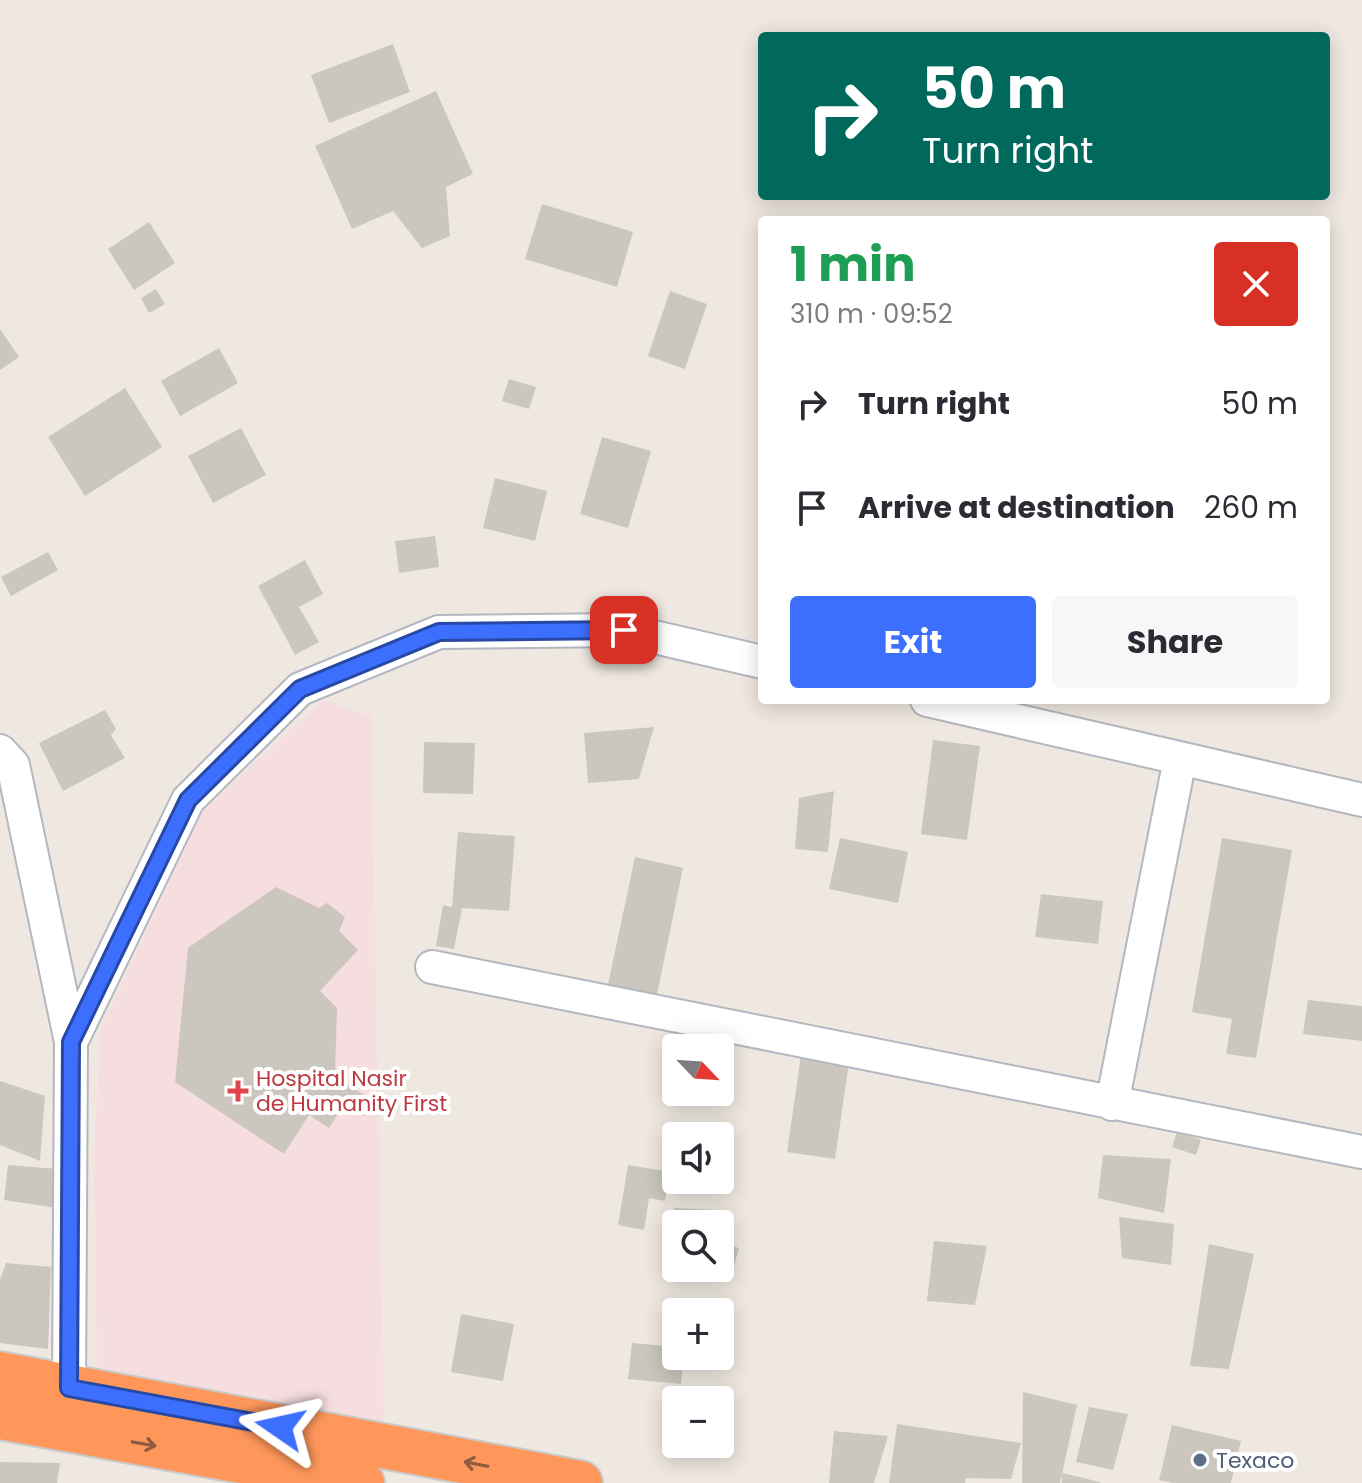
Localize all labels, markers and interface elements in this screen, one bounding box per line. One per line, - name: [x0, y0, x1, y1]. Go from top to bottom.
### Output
- text: 50 m: [922, 49, 1066, 128]
- icon: right: [790, 64, 894, 168]
- text: Turn right: [922, 125, 1093, 176]
- text: 1 min: [790, 231, 916, 298]
- button: close: [1214, 242, 1298, 326]
- text: 310 m · 09:52: [790, 296, 953, 332]
- icon: right: [790, 382, 834, 426]
- text: Turn right: [858, 382, 1010, 425]
- text: 50 m: [1221, 382, 1298, 425]
- icon: arrive: [790, 486, 834, 530]
- text: Arrive at destination: [858, 486, 1175, 529]
- text: 260 m: [1204, 486, 1298, 529]
- pin: [590, 596, 658, 664]
- button: Exit: [790, 596, 1036, 688]
- button: Share: [1052, 596, 1298, 688]
- icon: arrive: [602, 608, 646, 652]
- north arrow: [662, 1034, 734, 1106]
- map controls: [662, 1034, 734, 1458]
- place label: Hospital Nasir de Humanity First: [256, 1063, 447, 1119]
- marker: Hospital Nasir de Humanity First: [227, 1080, 249, 1102]
- button: sound: [662, 1122, 734, 1194]
- button: search: [662, 1210, 734, 1282]
- button: +: [662, 1298, 734, 1370]
- position arrow: [238, 1385, 322, 1469]
- button: −: [662, 1386, 734, 1458]
- one-way arrow: [131, 1437, 157, 1452]
- place label: Texaco: [1216, 1445, 1294, 1476]
- marker: Texaco: [1191, 1451, 1209, 1469]
- one-way arrow: [463, 1455, 489, 1470]

